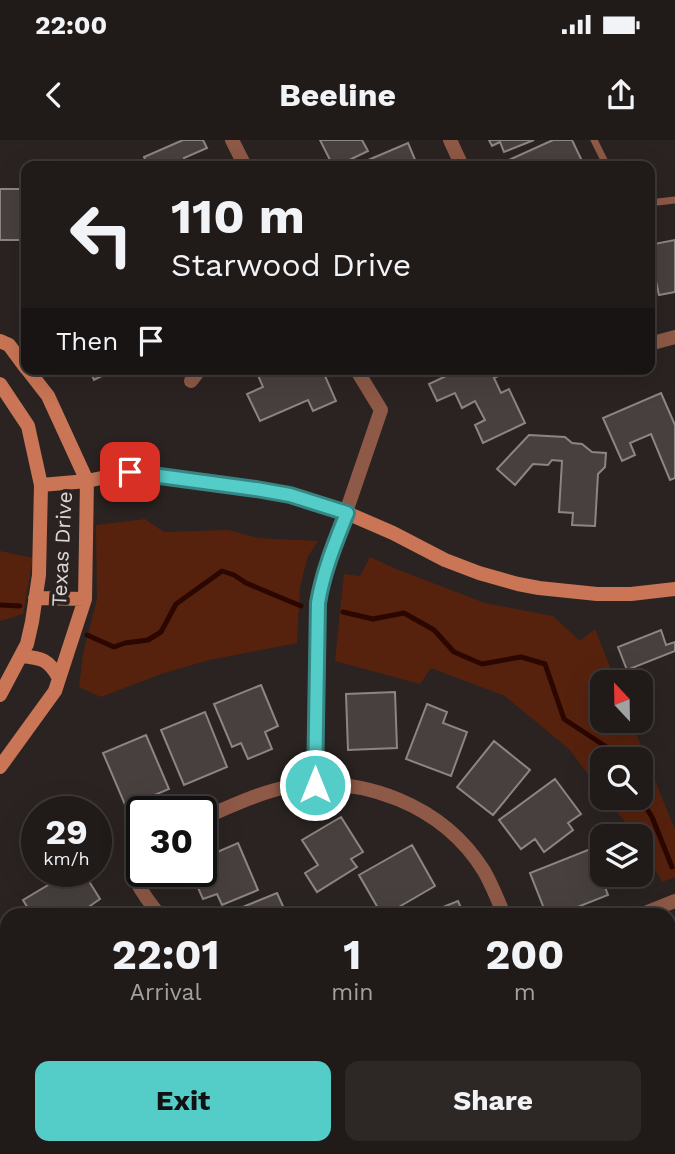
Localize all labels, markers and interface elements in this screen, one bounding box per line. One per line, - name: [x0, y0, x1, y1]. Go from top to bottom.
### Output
- text: 22:00: [35, 10, 107, 40]
- icon: back: [35, 76, 73, 114]
- text: Beeline: [279, 76, 396, 114]
- icon: share: [602, 76, 640, 114]
- text: 110 m: [171, 187, 305, 245]
- icon: left: [56, 189, 147, 280]
- text: Starwood Drive: [171, 246, 411, 284]
- icon: arrive: [132, 322, 170, 360]
- text: Then: [56, 326, 118, 356]
- pin: [100, 442, 160, 502]
- icon: arrive: [111, 453, 149, 491]
- street label: Texas Drive: [46, 491, 77, 607]
- north arrow: [590, 670, 653, 733]
- map controls: [590, 670, 653, 887]
- button: search: [590, 747, 653, 810]
- position arrow: [278, 748, 352, 822]
- speed limit sign: 30: [126, 796, 217, 887]
- text: 29: [45, 811, 88, 853]
- button: layers: [590, 824, 653, 887]
- text: km/h: [43, 848, 90, 869]
- text: 22:01: [112, 930, 220, 979]
- text: 1: [343, 930, 361, 979]
- text: 200: [485, 930, 564, 979]
- text: Arrival: [130, 979, 202, 1006]
- text: min: [331, 979, 374, 1006]
- text: m: [514, 979, 536, 1006]
- button: Exit: [35, 1061, 331, 1141]
- button: Share: [345, 1061, 641, 1141]

